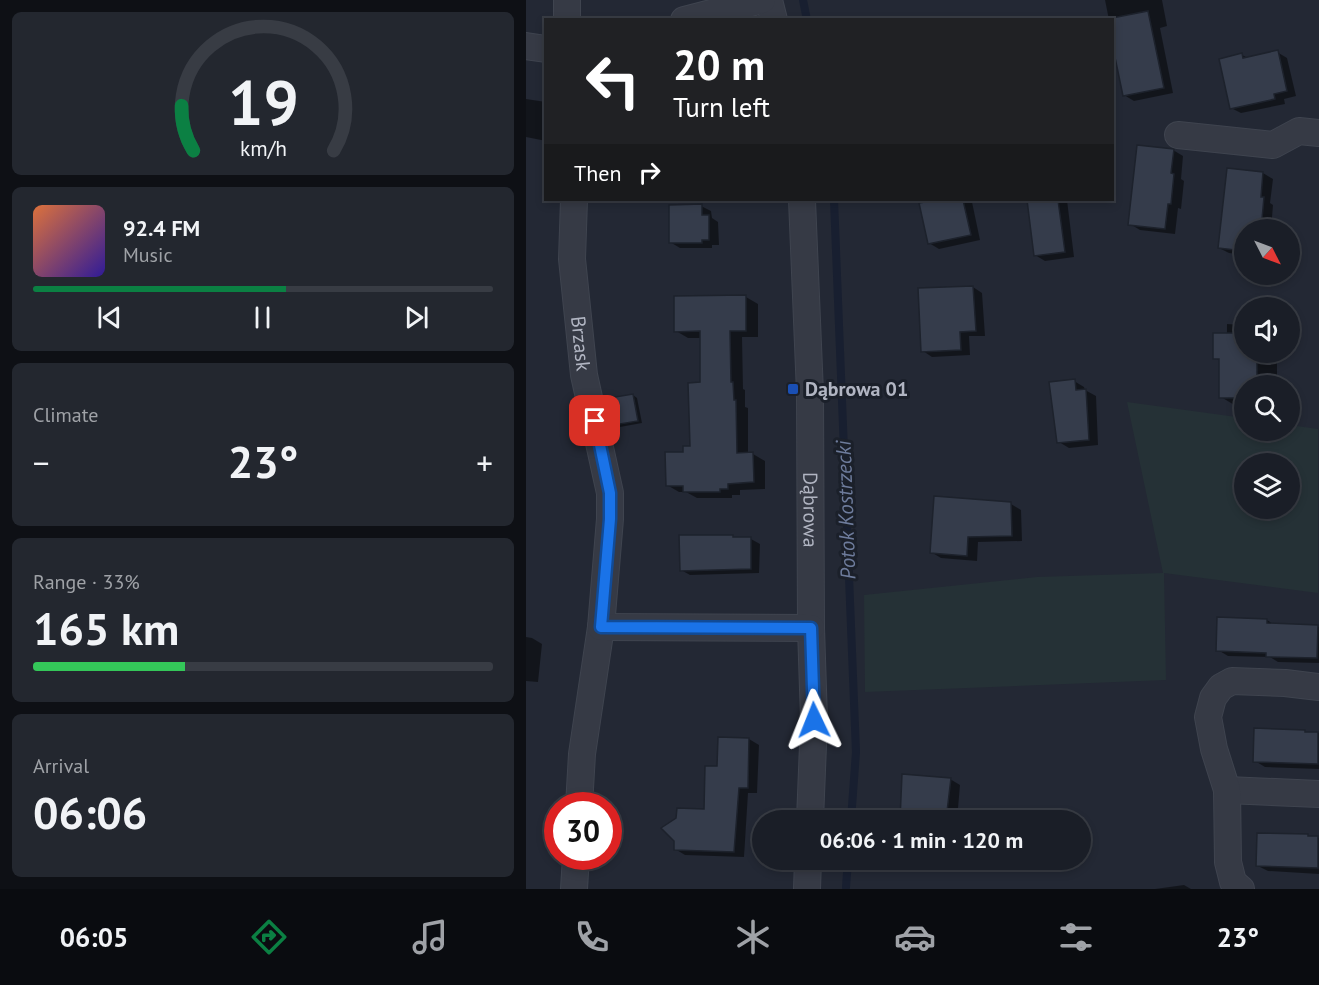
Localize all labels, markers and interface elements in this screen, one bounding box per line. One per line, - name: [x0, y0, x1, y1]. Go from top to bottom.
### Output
- text: 20 m: [673, 37, 765, 92]
- icon: left: [574, 42, 652, 120]
- text: 19: [228, 61, 298, 142]
- text: Turn left: [673, 90, 770, 124]
- text: km/h: [239, 134, 286, 162]
- icon: right: [633, 156, 666, 189]
- text: Then: [574, 159, 621, 187]
- text: 92.4 FM: [123, 214, 200, 242]
- north arrow: [1234, 219, 1300, 285]
- map controls: [1234, 219, 1300, 519]
- text: Music: [123, 242, 172, 268]
- button: sound: [1234, 297, 1300, 363]
- icon: previous: [93, 301, 126, 334]
- icon: pause: [246, 301, 279, 334]
- icon: next: [400, 301, 433, 334]
- street label: Brzask: [565, 315, 597, 373]
- button: search: [1234, 375, 1300, 441]
- place label: Dąbrowa 01: [805, 376, 908, 402]
- marker: Dąbrowa 01: [786, 382, 800, 396]
- pin: [569, 395, 620, 446]
- text: Climate: [33, 402, 99, 428]
- icon: arrive: [578, 404, 611, 437]
- text: 23°: [228, 432, 298, 490]
- water label: Potok Kostrzecki: [830, 440, 861, 580]
- text: −: [33, 441, 50, 484]
- text: +: [476, 441, 493, 484]
- button: layers: [1234, 453, 1300, 519]
- street label: Dąbrowa: [797, 472, 824, 548]
- text: Range · 33%: [33, 569, 140, 595]
- text: 165 km: [33, 599, 179, 657]
- position arrow: [782, 688, 846, 752]
- text: Arrival: [33, 753, 89, 779]
- text: 06:06: [33, 783, 147, 841]
- speed limit sign: 30: [544, 792, 622, 870]
- text: 06:06 · 1 min · 120 m: [820, 826, 1023, 854]
- icon: directions: [248, 916, 290, 958]
- icon: music: [409, 916, 451, 958]
- icon: phone: [571, 916, 613, 958]
- icon: climate: [732, 916, 774, 958]
- icon: car: [894, 916, 936, 958]
- icon: filters: [1055, 916, 1097, 958]
- text: 06:05: [60, 920, 128, 954]
- text: 23°: [1217, 920, 1259, 954]

